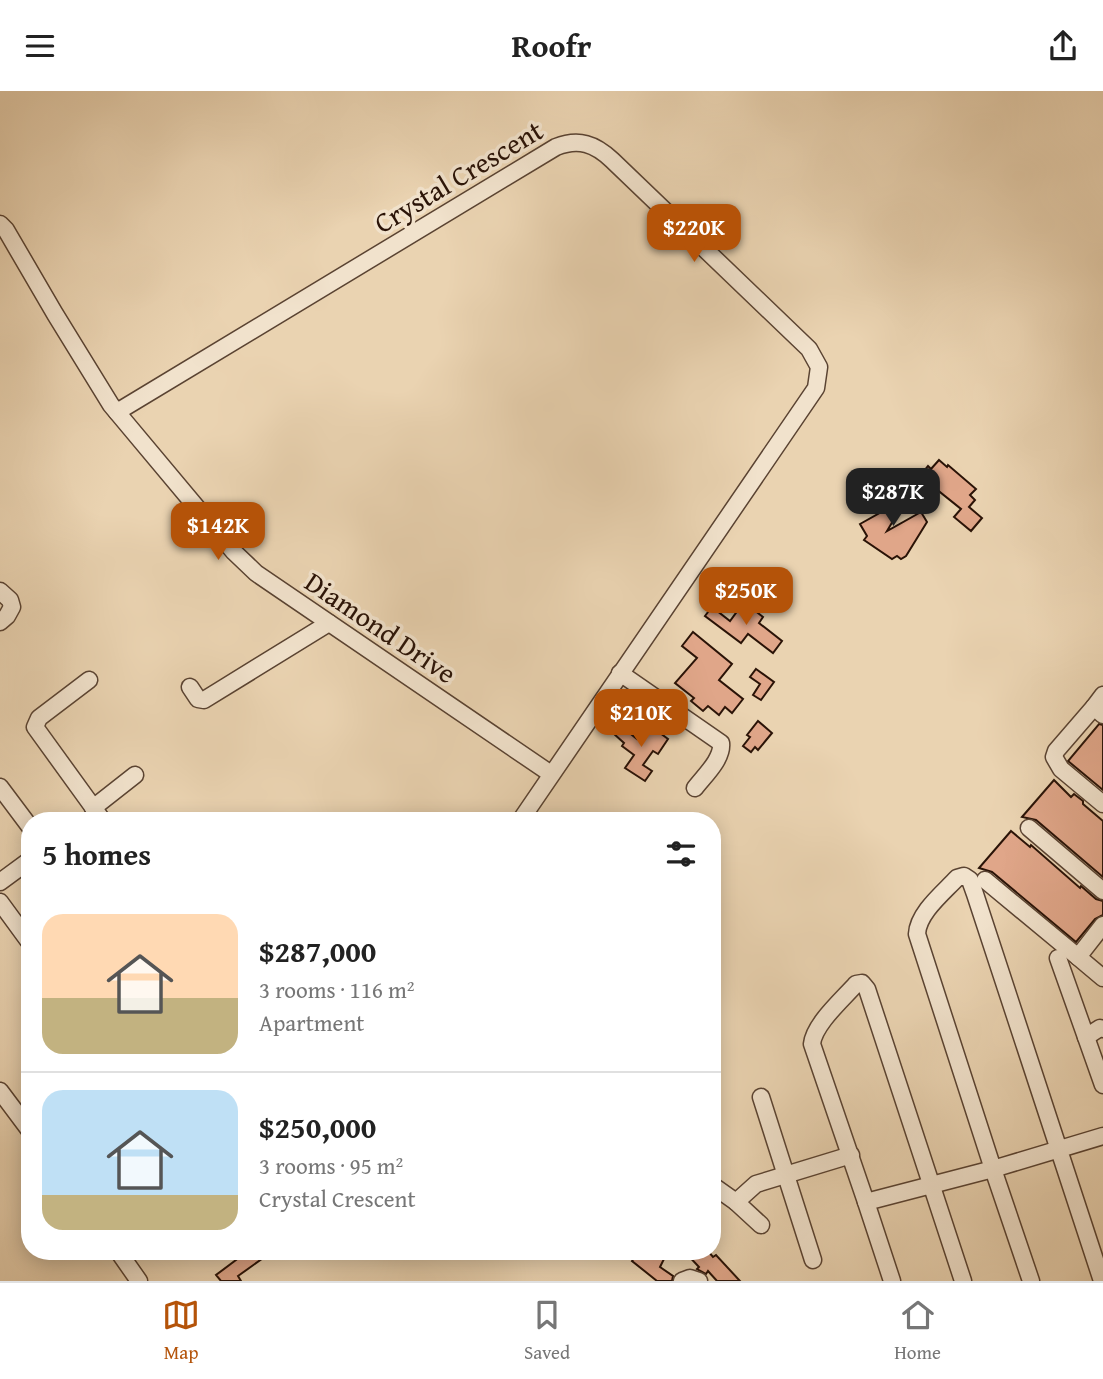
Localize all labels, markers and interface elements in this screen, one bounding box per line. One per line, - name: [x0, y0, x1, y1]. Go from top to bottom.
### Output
- text: Roofr: [512, 22, 591, 69]
- icon: menu: [21, 27, 59, 65]
- icon: share: [1044, 27, 1082, 65]
- street label: Crystal Crescent: [366, 109, 550, 243]
- pin: $220K: [645, 205, 743, 264]
- text: $220K: [663, 210, 725, 243]
- pin: $287K: [844, 469, 942, 528]
- text: $287K: [862, 474, 924, 507]
- pin: $142K: [169, 503, 267, 562]
- text: $142K: [187, 508, 249, 541]
- street label: Diamond Drive: [297, 561, 465, 693]
- pin: $250K: [697, 567, 795, 627]
- text: $250K: [715, 573, 777, 606]
- pin: $210K: [592, 689, 690, 749]
- text: $210K: [610, 695, 672, 728]
- text: 5 homes: [42, 832, 151, 876]
- icon: filters: [662, 835, 700, 873]
- text: $287,000: [259, 929, 376, 973]
- icon: home: [98, 942, 182, 1026]
- text: 3 rooms · 116 m²: [259, 973, 414, 1006]
- text: Apartment: [259, 1006, 364, 1039]
- text: $250,000: [259, 1105, 376, 1149]
- icon: home: [98, 1118, 182, 1202]
- text: 3 rooms · 95 m²: [259, 1149, 403, 1182]
- text: Crystal Crescent: [259, 1182, 416, 1215]
- tab: Map: [162, 1296, 200, 1366]
- tab: Saved: [524, 1296, 570, 1366]
- tab: Home: [894, 1296, 941, 1366]

